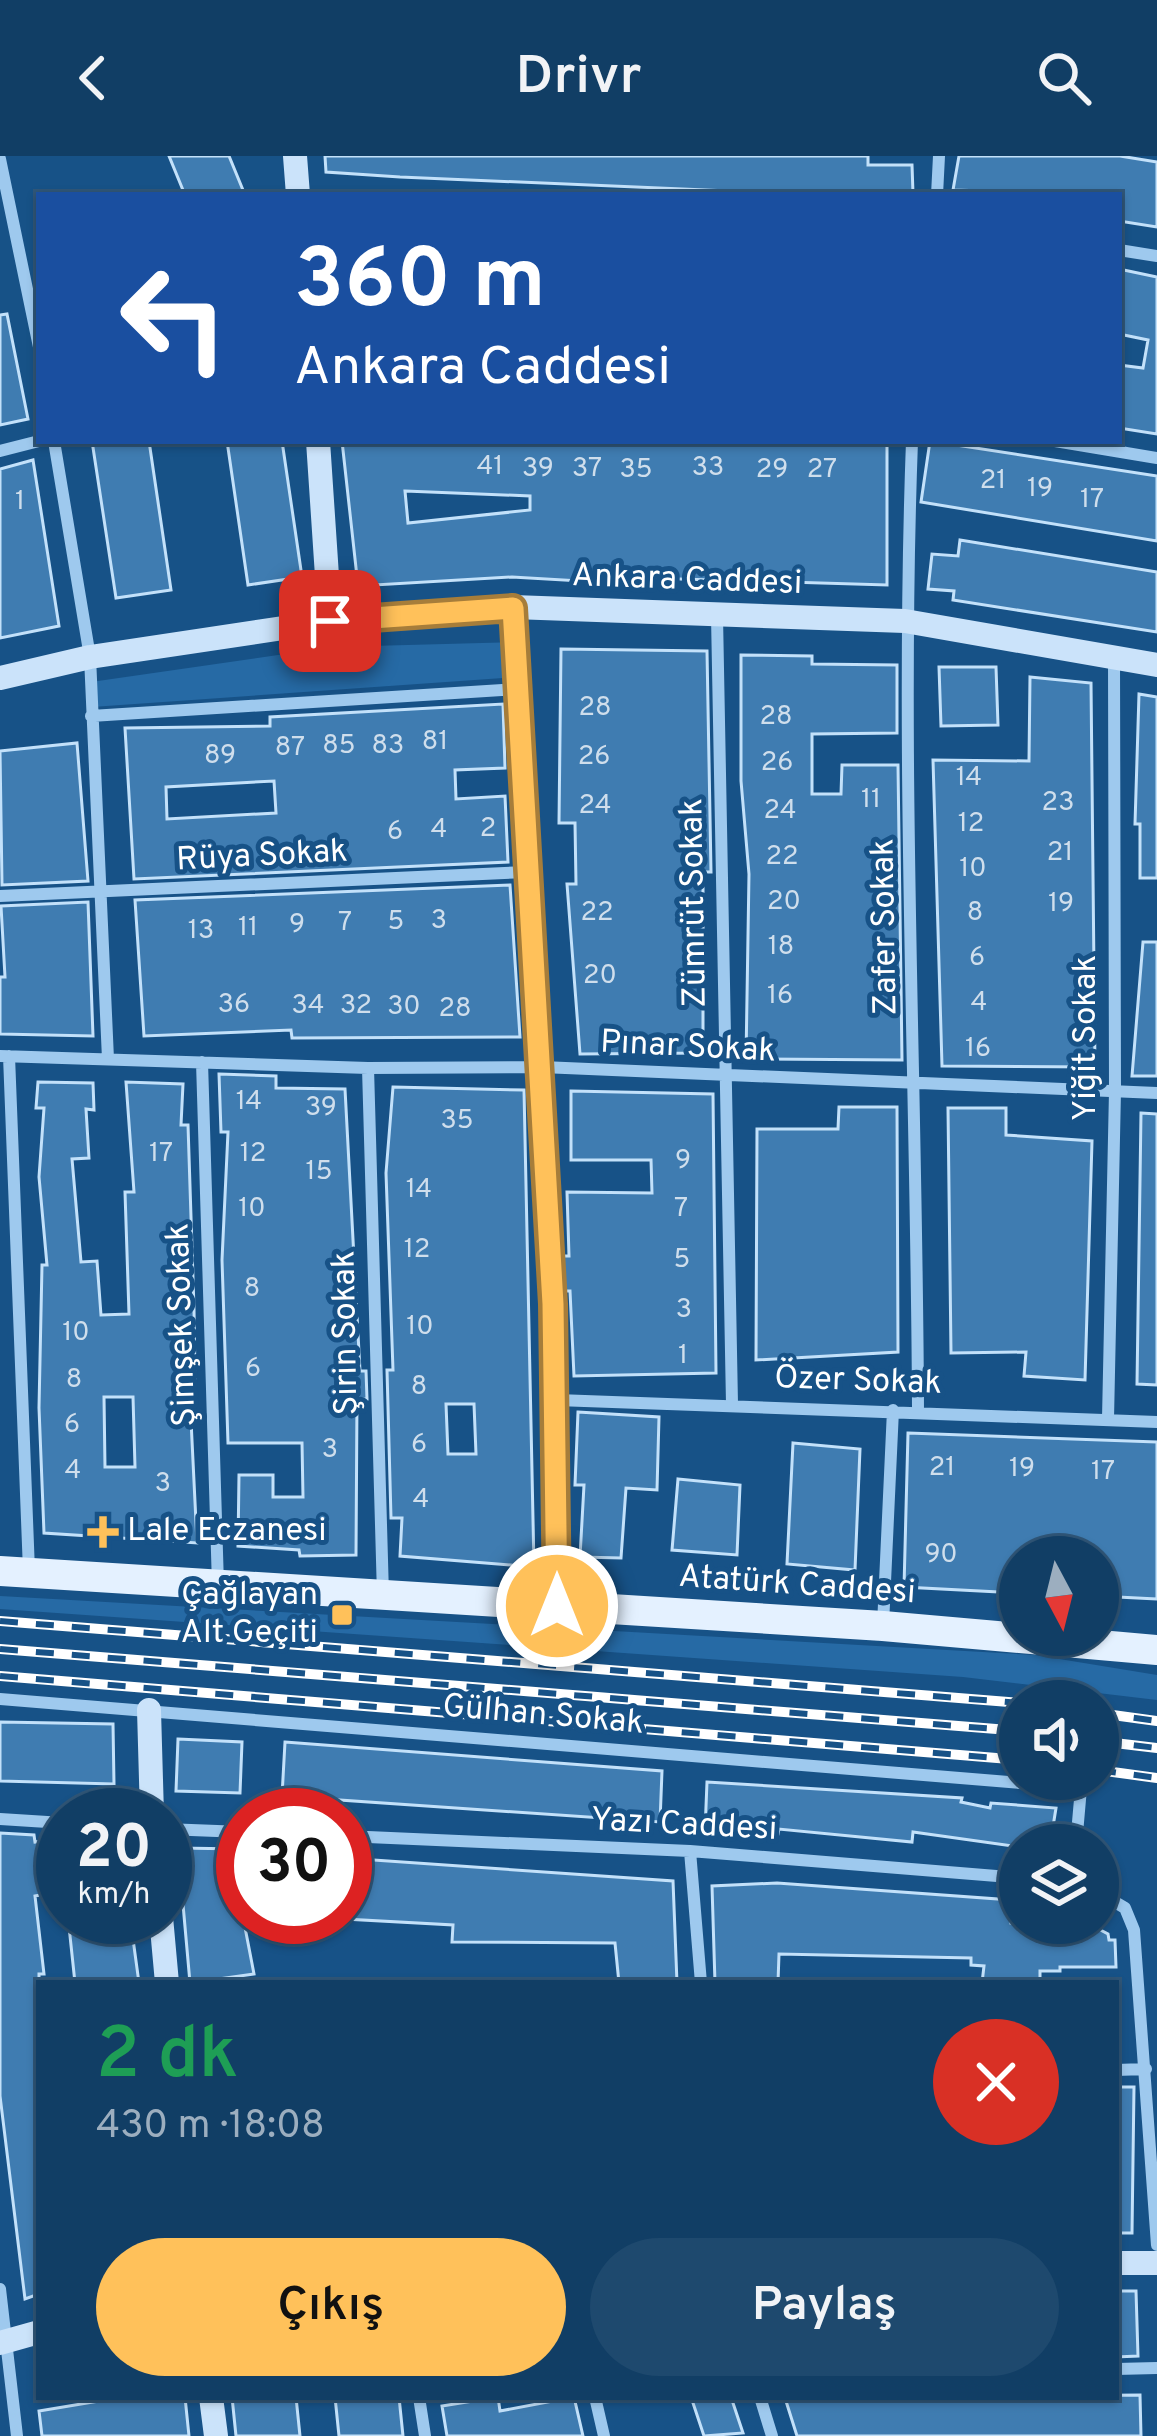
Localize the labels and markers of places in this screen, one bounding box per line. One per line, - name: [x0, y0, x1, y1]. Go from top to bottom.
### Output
- pin: [279, 570, 381, 672]
- place label: Lale Eczanesi: [127, 1511, 327, 1553]
- marker: Lale Eczanesi: [90, 1519, 116, 1545]
- place label: Çağlayan Alt Geçiti: [181, 1575, 318, 1655]
- marker: Çağlayan Alt Geçiti: [329, 1602, 355, 1628]

